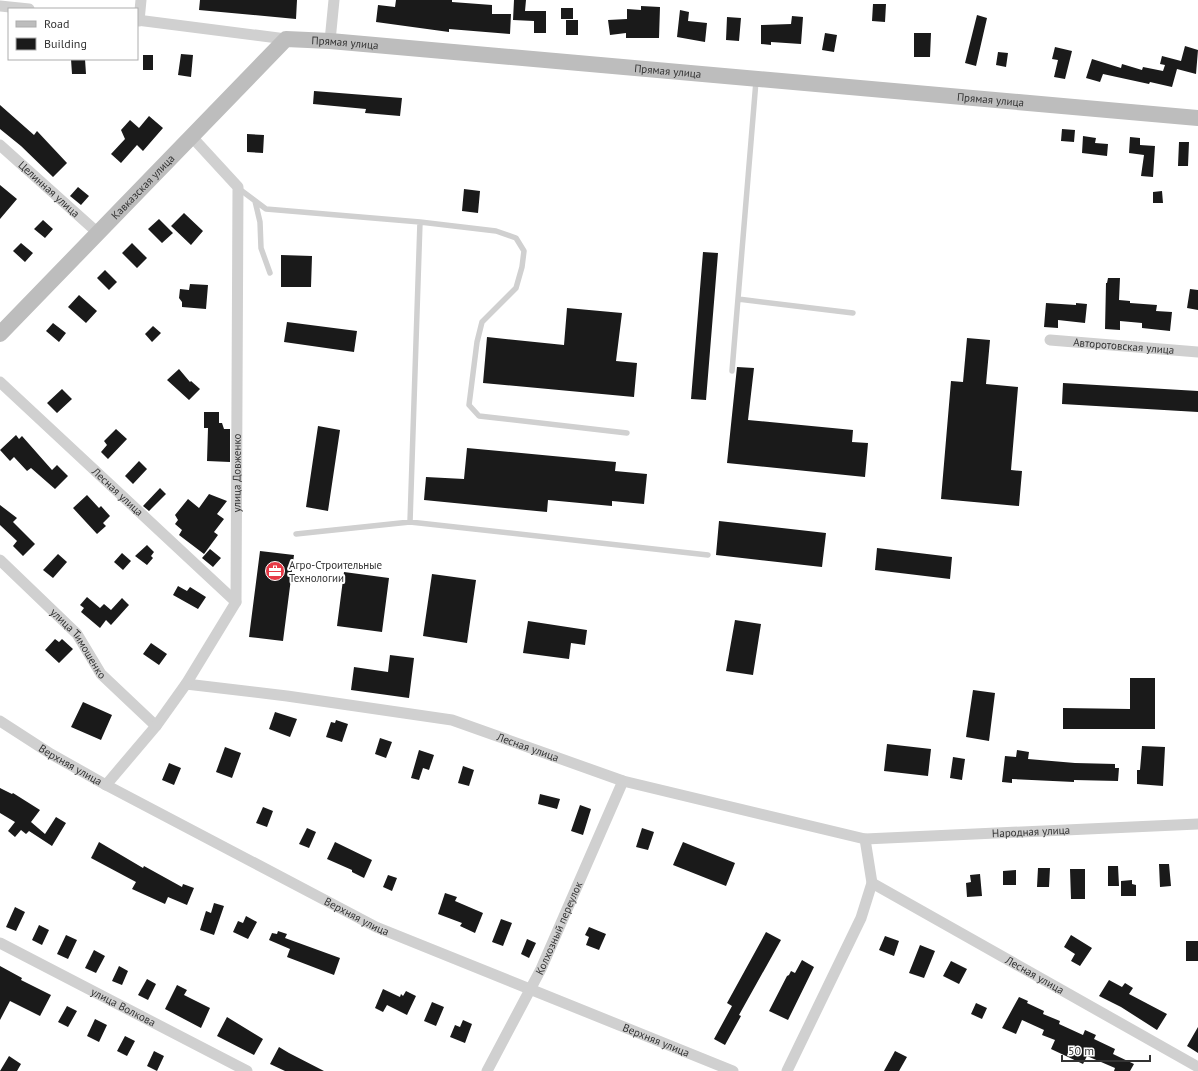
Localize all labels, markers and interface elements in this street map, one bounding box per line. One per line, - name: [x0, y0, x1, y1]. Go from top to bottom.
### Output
- legend: [8, 8, 138, 60]
- text: Road: [44, 16, 69, 31]
- street label: Прямая улица: [311, 33, 379, 52]
- text: Building: [44, 36, 87, 51]
- street label: Прямая улица: [634, 61, 702, 81]
- street label: Прямая улица: [956, 90, 1025, 110]
- street label: Кавказская улица: [108, 151, 177, 222]
- street label: Целинная улица: [15, 158, 83, 220]
- street label: Авторотовская улица: [1073, 335, 1175, 357]
- street label: улица Довженко: [229, 433, 244, 513]
- street label: Лесная улица: [89, 464, 146, 519]
- place label: Агро-Строительные Технологии: [289, 558, 383, 585]
- office icon: Агро-Строительные Технологии: [264, 560, 286, 582]
- street label: улица Тимошенко: [47, 605, 109, 682]
- street label: Лесная улица: [494, 729, 561, 765]
- street label: Верхняя улица: [36, 741, 105, 788]
- street label: Народная улица: [992, 823, 1070, 840]
- street label: Колхозный переулок: [532, 879, 586, 977]
- street label: Верхняя улица: [322, 894, 391, 939]
- street label: Лесная улица: [1002, 952, 1067, 997]
- street label: улица Волкова: [89, 984, 158, 1029]
- street label: Верхняя улица: [621, 1020, 692, 1060]
- scale bar: [1062, 1037, 1150, 1063]
- text: 50 m: [1068, 1043, 1094, 1058]

